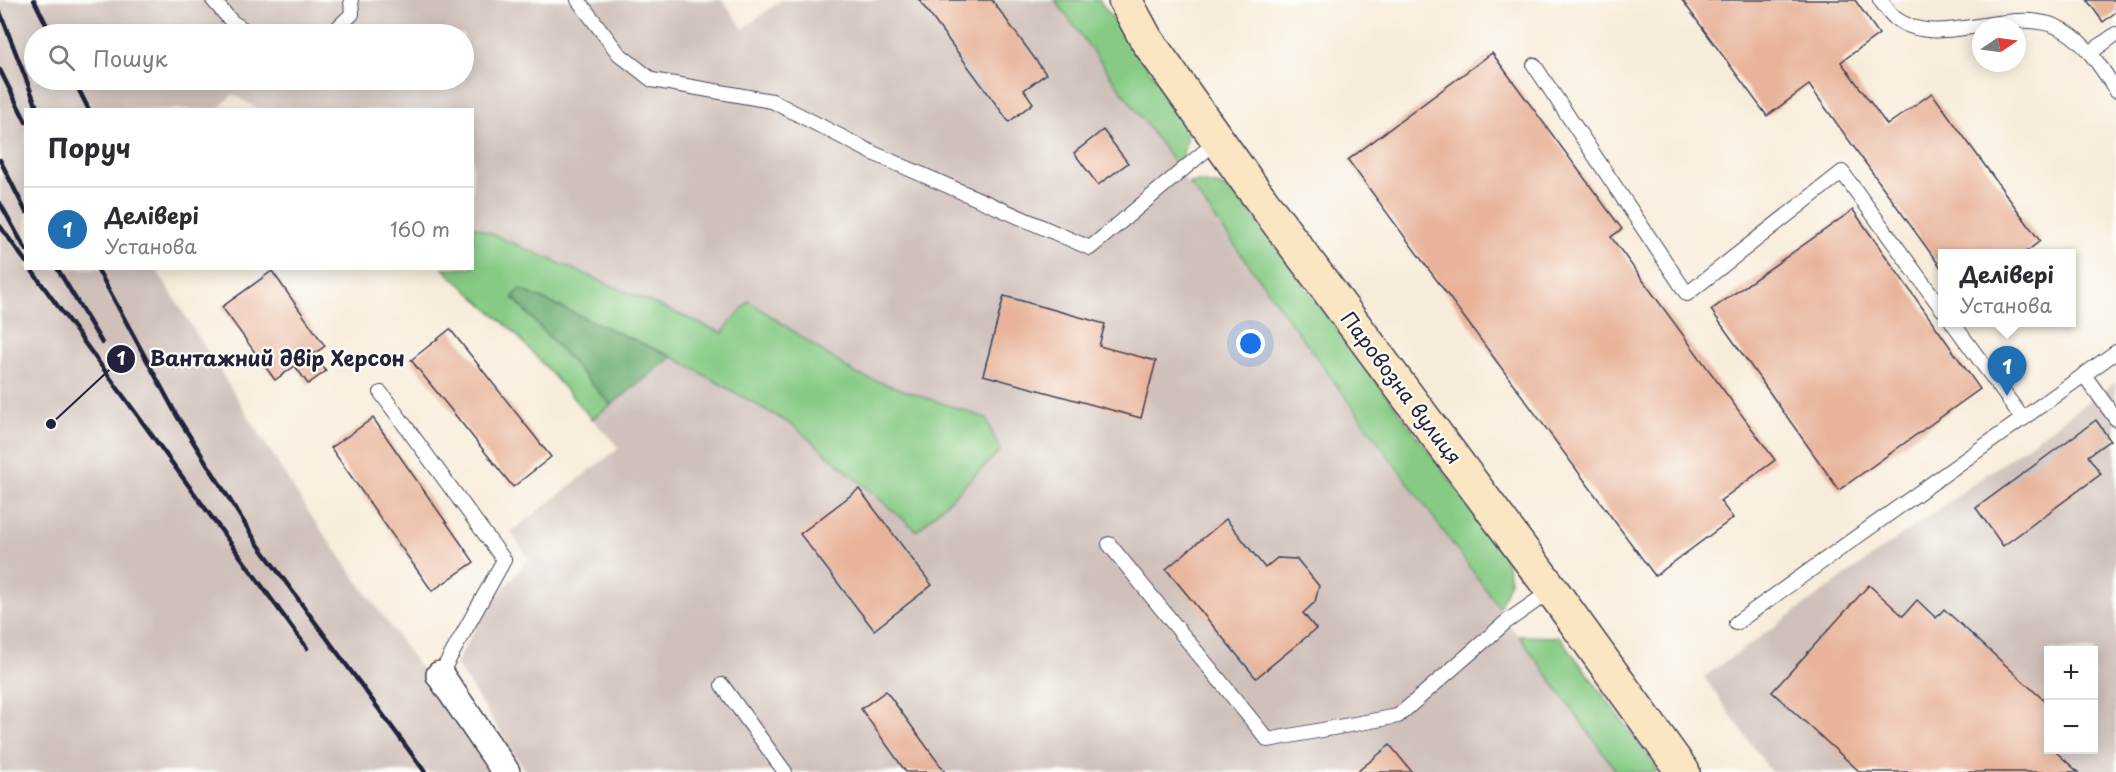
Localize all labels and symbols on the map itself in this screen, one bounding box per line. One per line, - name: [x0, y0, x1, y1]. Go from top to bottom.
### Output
- north arrow: [1972, 18, 2026, 72]
- street label: Паровозна вулиця: [1334, 305, 1469, 470]
- your location: [1236, 329, 1265, 358]
- callout: Вантажний двір Херсон: [106, 339, 417, 378]
- text: Вантажний двір Херсон: [149, 341, 405, 373]
- text: 1: [117, 344, 126, 371]
- pin: 1: [1988, 346, 2026, 396]

